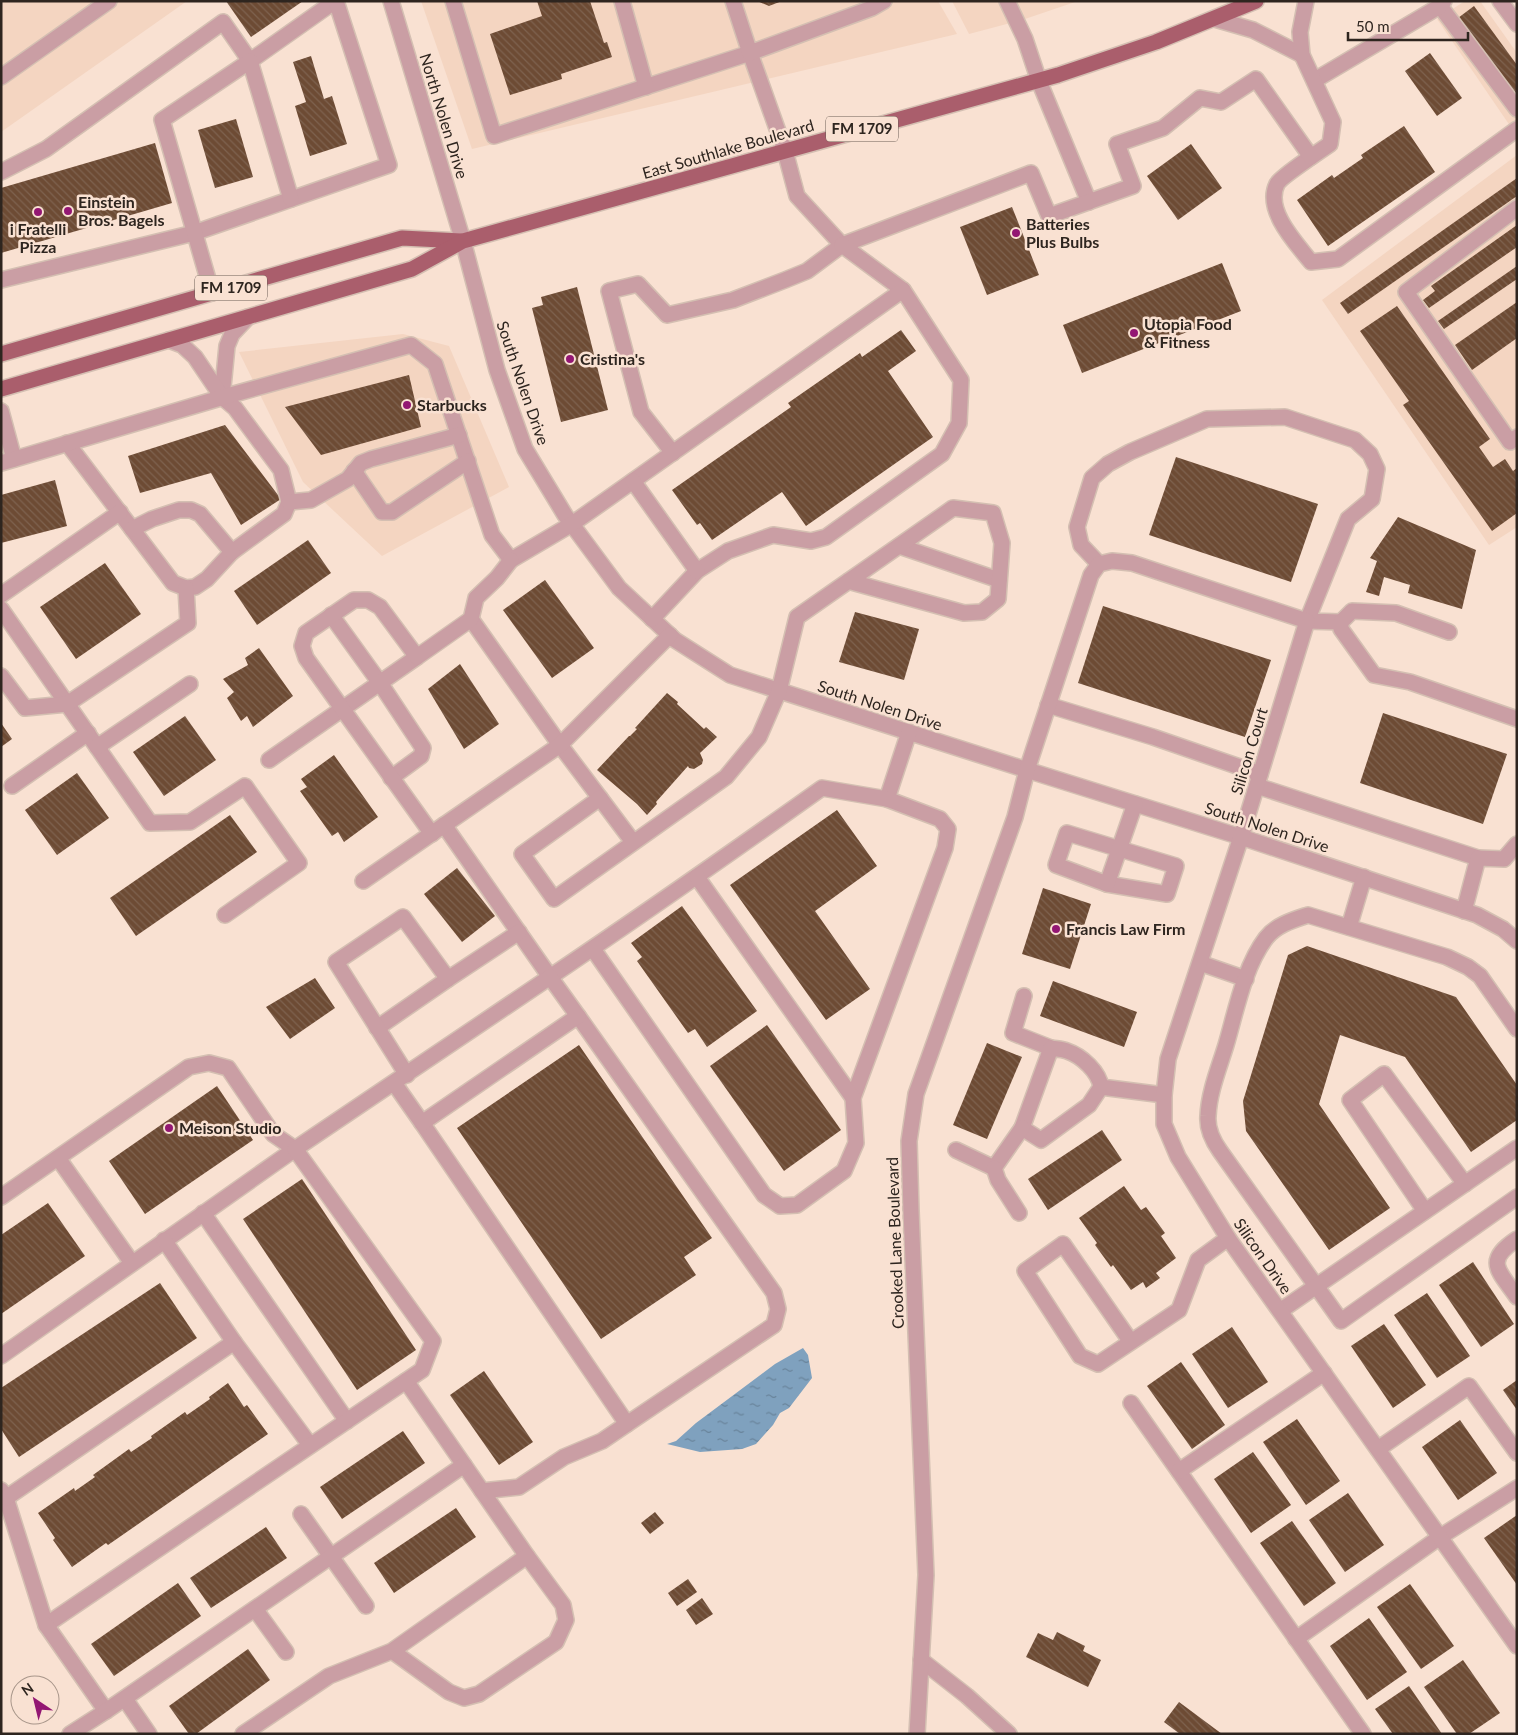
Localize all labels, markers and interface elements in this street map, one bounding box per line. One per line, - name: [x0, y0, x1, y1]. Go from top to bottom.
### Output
- scale bar: [1348, 10, 1468, 42]
- text: 50 m: [1356, 17, 1390, 35]
- street label: North Nolen Drive: [416, 51, 473, 181]
- street label: East Southlake Boulevard: [640, 115, 816, 182]
- road number: FM 1709: [826, 116, 898, 142]
- place label: Einstein Bros. Bagels: [78, 192, 164, 229]
- marker: Einstein Bros. Bagels: [62, 205, 74, 217]
- marker: i Fratelli Pizza: [32, 206, 44, 218]
- place label: Batteries Plus Bulbs: [1026, 214, 1099, 251]
- place label: i Fratelli Pizza: [10, 219, 66, 256]
- marker: Batteries Plus Bulbs: [1010, 227, 1022, 239]
- road number: FM 1709: [195, 276, 267, 300]
- place label: Utopia Food & Fitness: [1144, 314, 1232, 351]
- street label: South Nolen Drive: [493, 318, 554, 447]
- marker: Utopia Food & Fitness: [1128, 327, 1140, 339]
- place label: Cristina's: [580, 349, 645, 368]
- marker: Cristina's: [564, 353, 576, 365]
- place label: Starbucks: [417, 395, 487, 414]
- marker: Starbucks: [401, 399, 413, 411]
- street label: South Nolen Drive: [815, 675, 945, 734]
- street label: Silicon Court: [1226, 705, 1271, 797]
- street label: South Nolen Drive: [1202, 797, 1332, 856]
- place label: Francis Law Firm: [1066, 919, 1185, 938]
- marker: Francis Law Firm: [1050, 923, 1062, 935]
- place label: Meison Studio: [179, 1118, 281, 1137]
- marker: Meison Studio: [163, 1122, 175, 1134]
- street label: Crooked Lane Boulevard: [882, 1157, 907, 1329]
- street label: Silicon Drive: [1230, 1214, 1296, 1297]
- north arrow: [10, 1675, 60, 1725]
- text: N: [18, 1679, 37, 1699]

